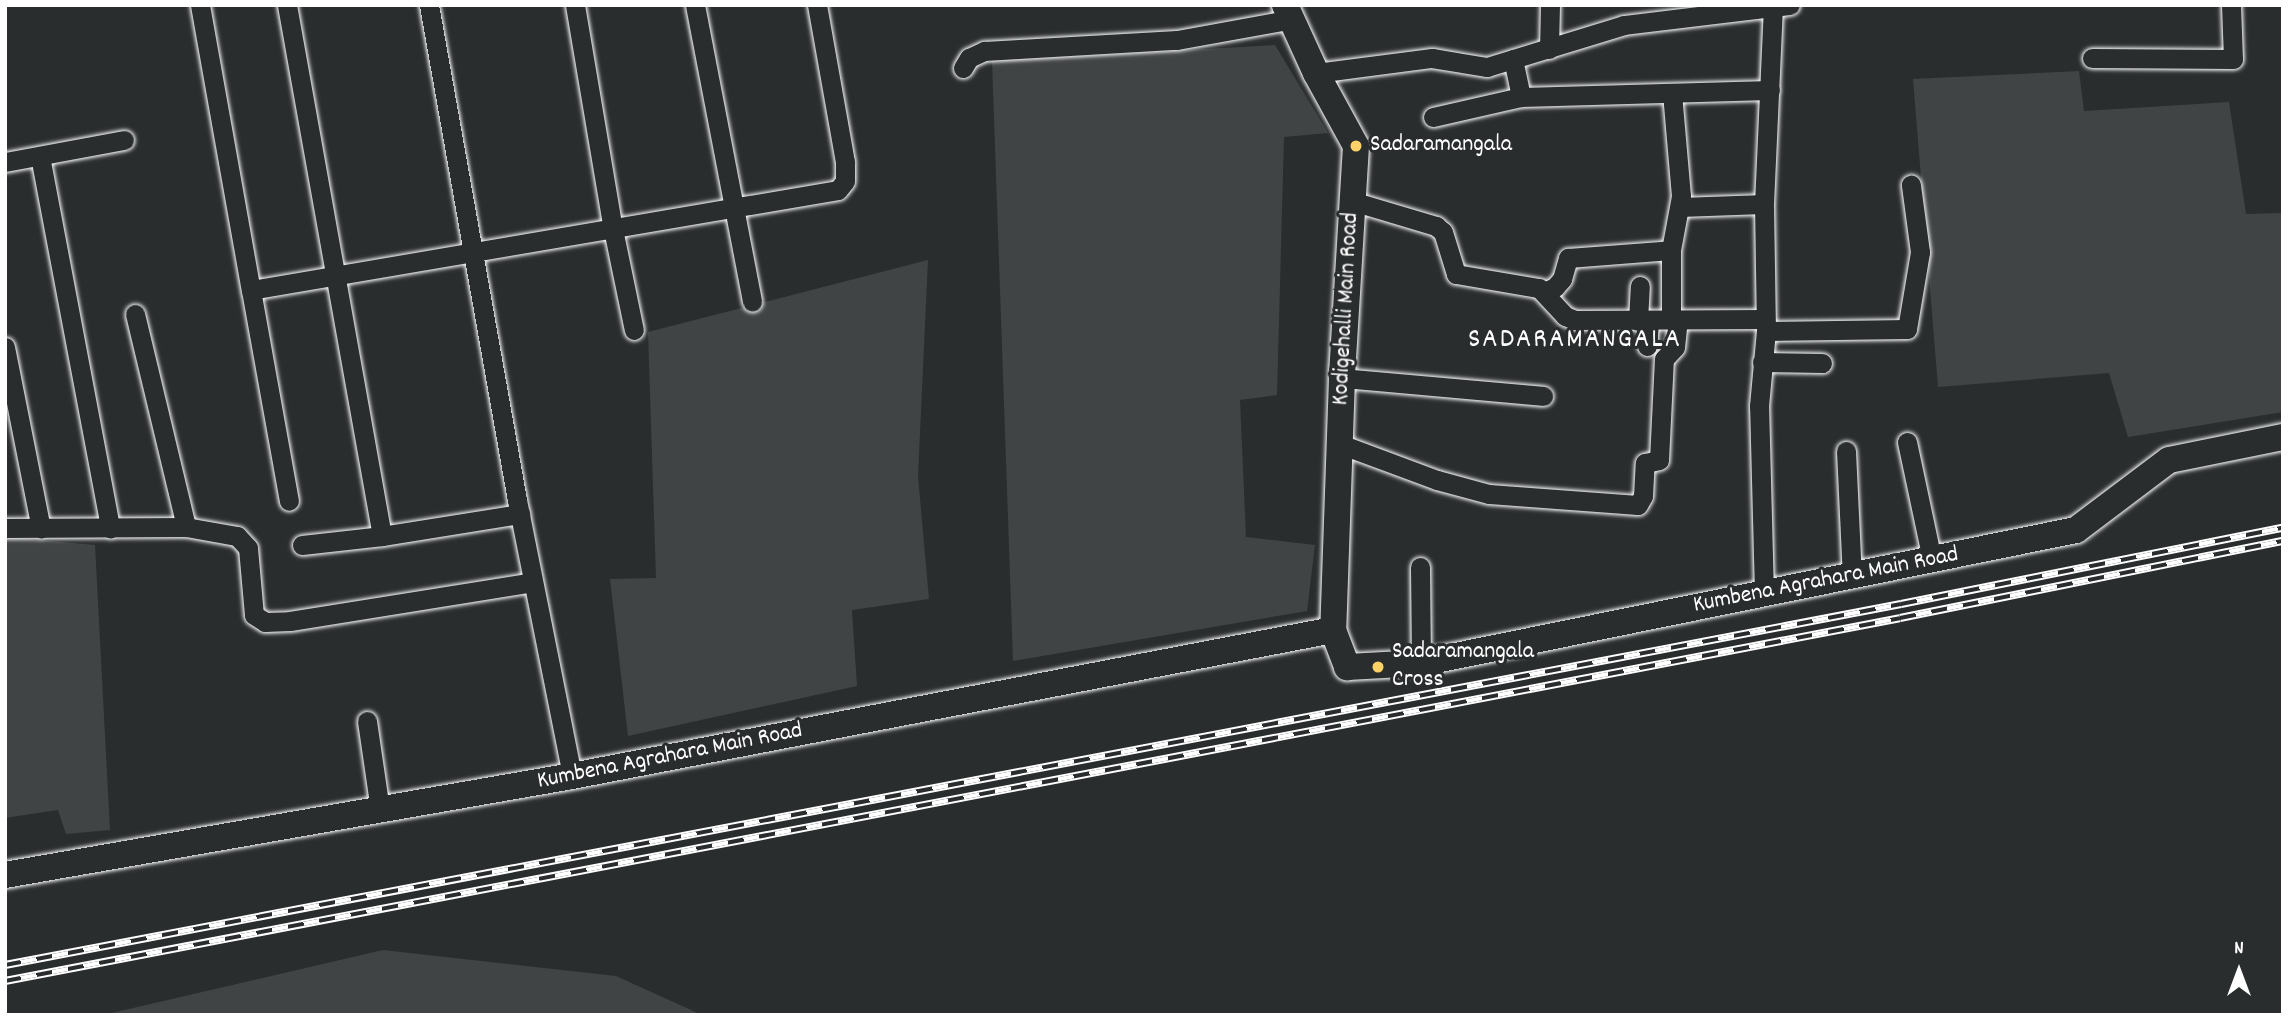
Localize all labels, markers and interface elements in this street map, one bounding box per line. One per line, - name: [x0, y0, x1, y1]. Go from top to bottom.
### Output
- place label: Sadaramangala: [1370, 132, 1512, 160]
- marker: Sadaramangala: [1348, 138, 1364, 154]
- street label: Kodigehalli Main Road: [1328, 212, 1366, 406]
- district label: SADARAMANGALA: [1470, 324, 1680, 358]
- street label: Kumbena Agrahara Main Road: [1691, 541, 1961, 621]
- place label: Sadaramangala Cross: [1392, 639, 1534, 695]
- marker: Sadaramangala Cross: [1370, 659, 1386, 675]
- street label: Kumbena Agrahara Main Road: [535, 717, 805, 797]
- north arrow: [2204, 936, 2274, 1006]
- text: N: [2234, 936, 2244, 963]

